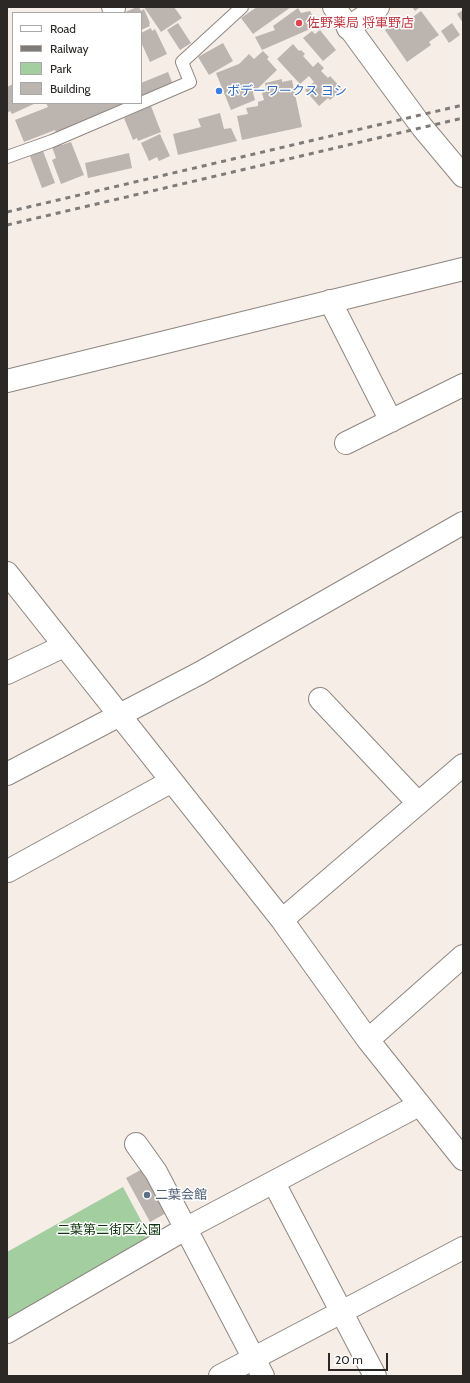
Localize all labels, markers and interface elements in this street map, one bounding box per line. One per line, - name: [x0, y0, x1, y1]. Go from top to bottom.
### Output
- legend: [12, 12, 142, 104]
- place label: 佐野薬局 将軍野店: [307, 15, 414, 31]
- marker: 佐野薬局 将軍野店: [294, 18, 304, 28]
- text: Road: [50, 21, 76, 36]
- text: Railway: [50, 41, 88, 56]
- text: Park: [50, 61, 72, 76]
- text: Building: [50, 81, 91, 96]
- place label: ボデーワークス ヨシ: [227, 83, 347, 99]
- marker: ボデーワークス ヨシ: [214, 86, 224, 96]
- place label: 二葉会館: [155, 1187, 207, 1203]
- marker: 二葉会館: [142, 1190, 152, 1200]
- park label: 二葉第二街区公園: [57, 1222, 161, 1238]
- scale bar: [330, 1345, 390, 1371]
- text: 20 m: [335, 1352, 363, 1367]

